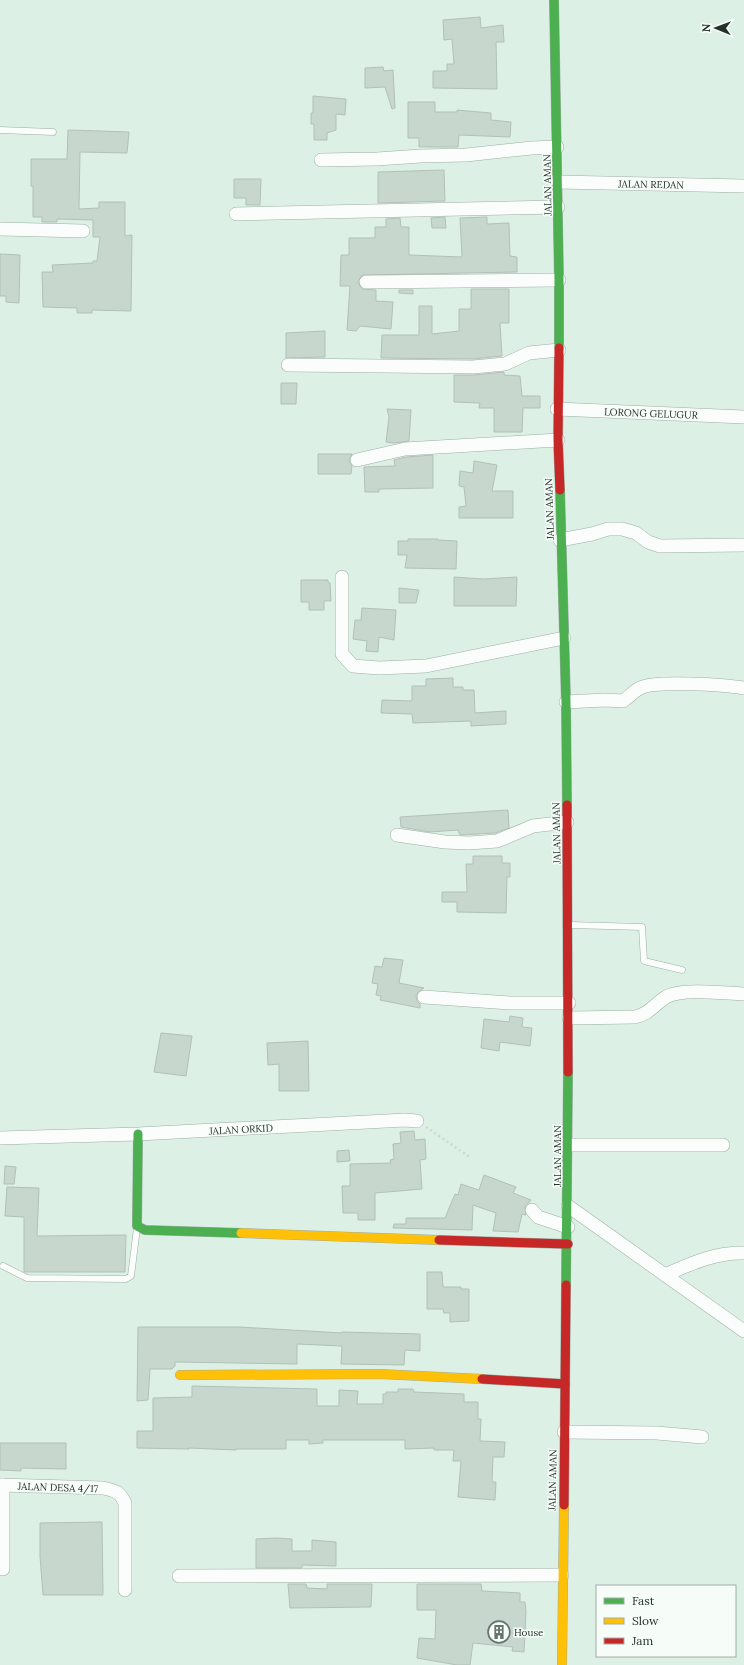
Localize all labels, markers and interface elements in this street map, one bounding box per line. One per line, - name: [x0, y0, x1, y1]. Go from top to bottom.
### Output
- north arrow: [696, 8, 736, 48]
- text: N: [699, 23, 713, 32]
- street label: JALAN AMAN: [540, 154, 555, 217]
- street label: JALAN REDAN: [617, 177, 684, 192]
- street label: LORONG GELUGUR: [604, 405, 699, 422]
- street label: JALAN AMAN: [542, 478, 557, 541]
- street label: JALAN AMAN: [549, 802, 564, 865]
- street label: JALAN ORKID: [208, 1121, 273, 1138]
- street label: JALAN AMAN: [551, 1125, 564, 1188]
- street label: JALAN AMAN: [545, 1449, 560, 1512]
- street label: JALAN DESA 4/17: [16, 1480, 99, 1495]
- legend: [596, 1585, 736, 1657]
- text: Fast: [632, 1593, 655, 1608]
- text: Slow: [632, 1613, 659, 1628]
- building icon: House: [486, 1619, 512, 1645]
- place label: House: [514, 1626, 544, 1639]
- text: Jam: [631, 1633, 653, 1648]

